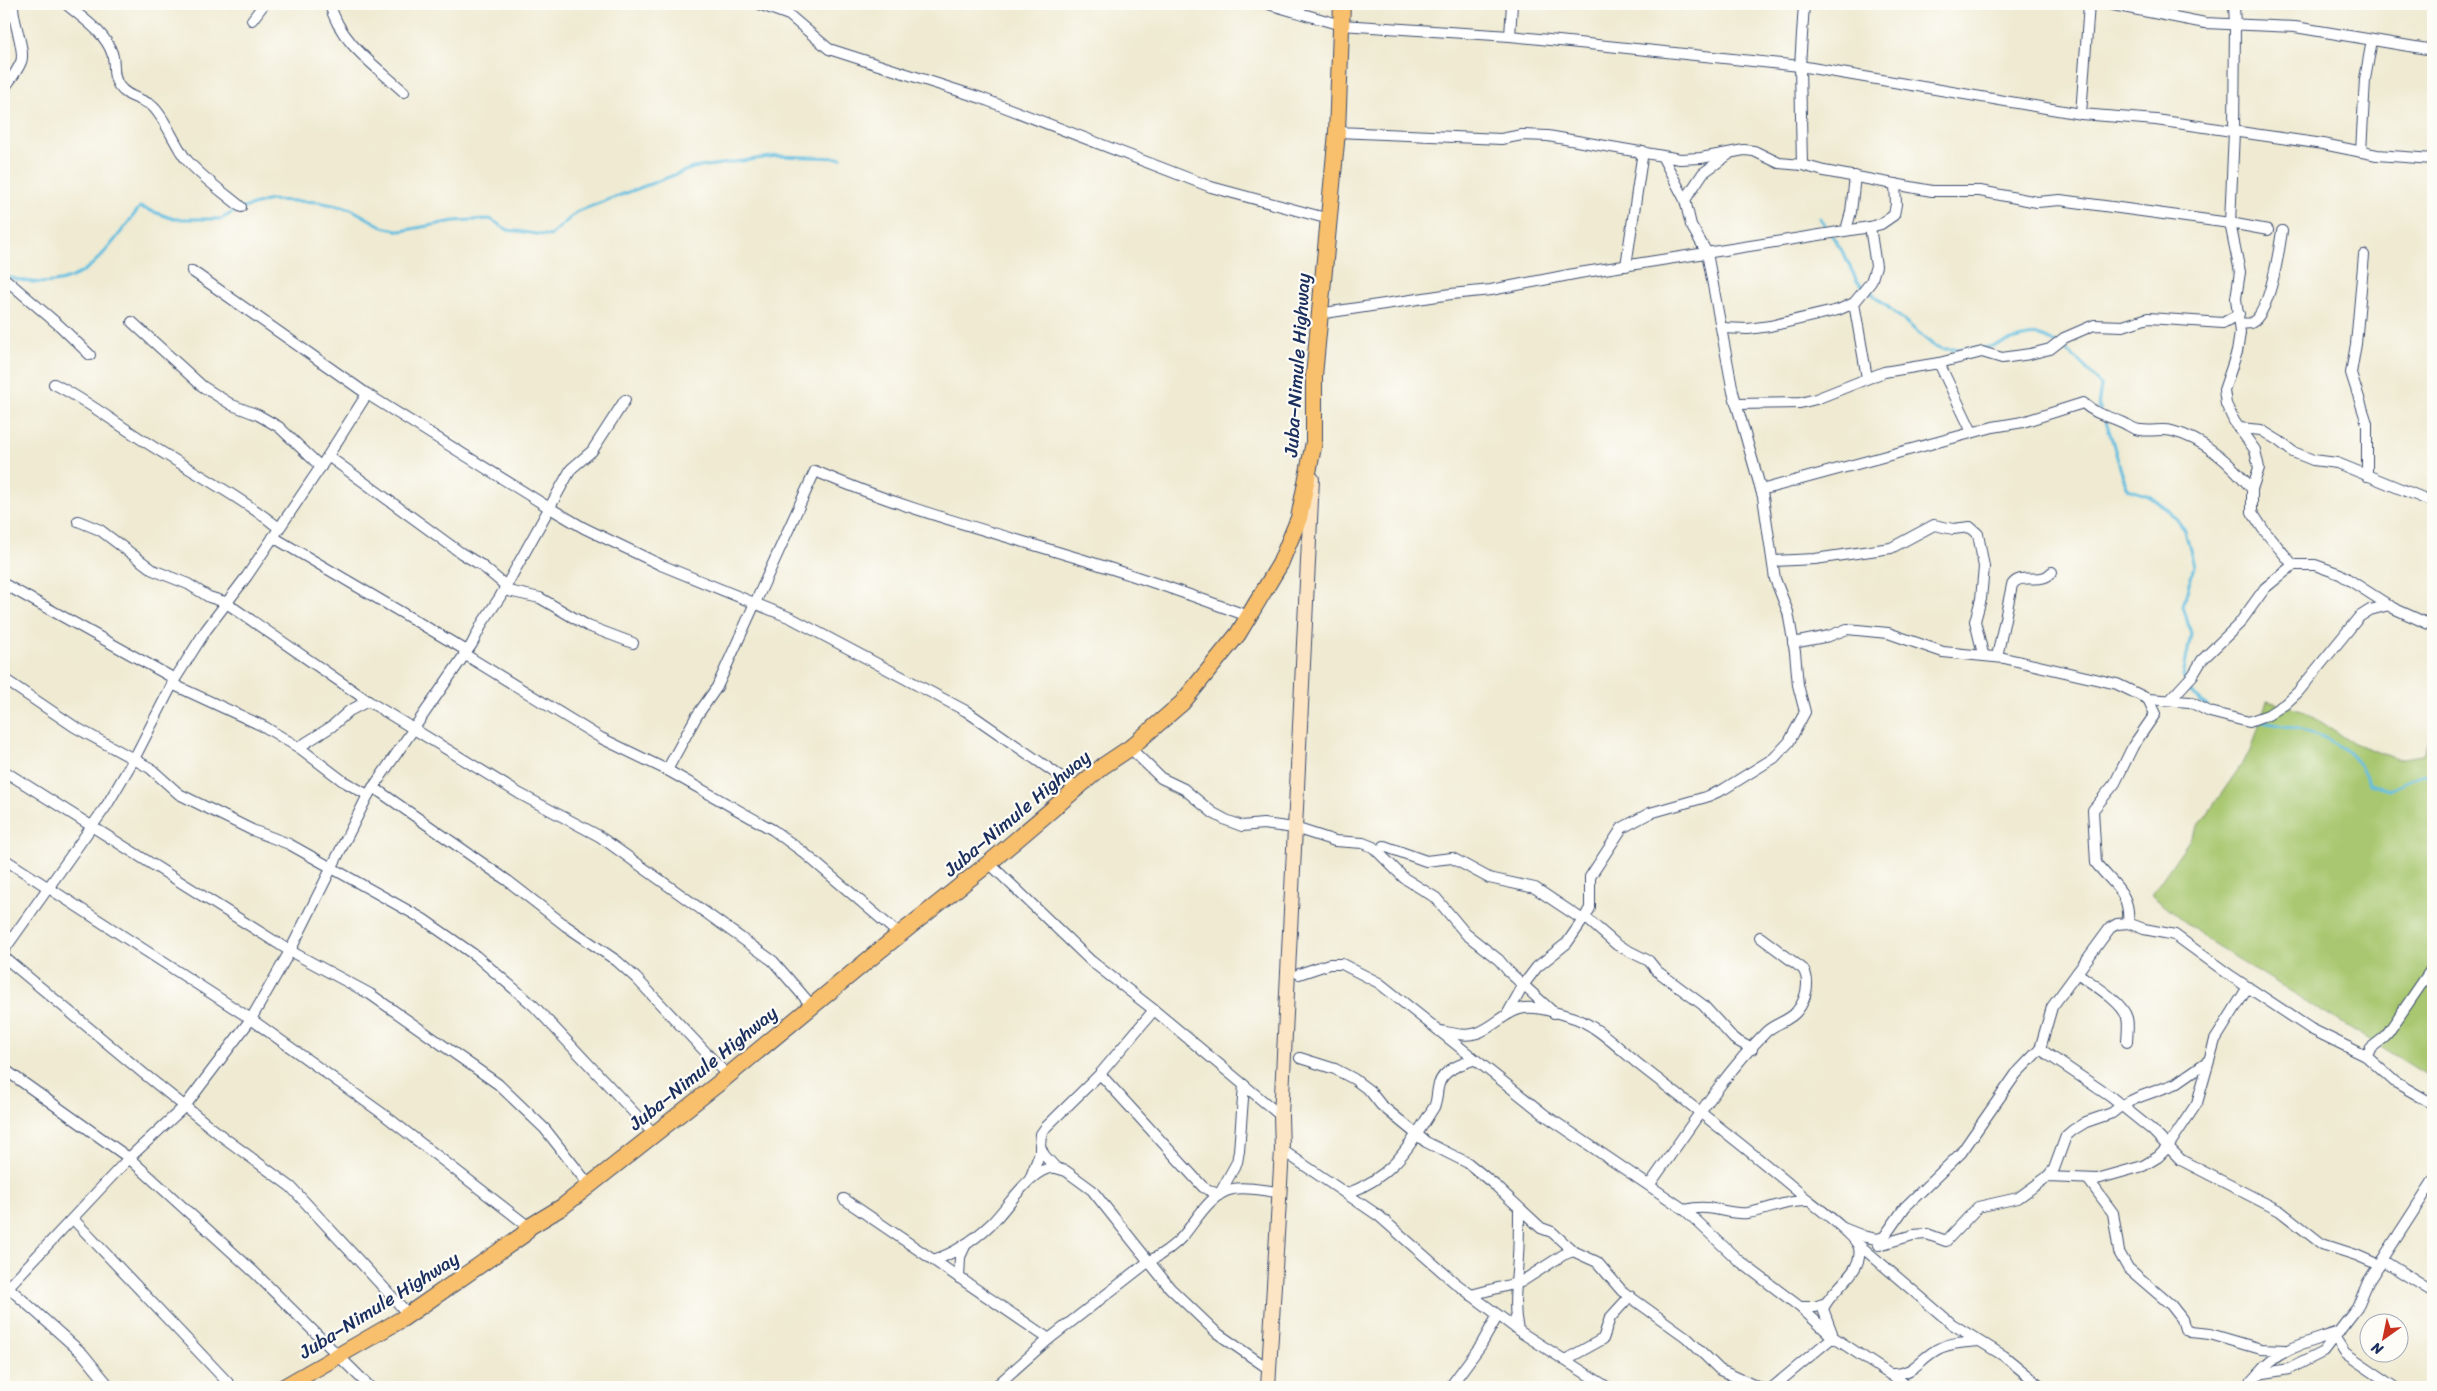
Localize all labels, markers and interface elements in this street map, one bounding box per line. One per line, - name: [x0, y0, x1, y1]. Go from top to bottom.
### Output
- street label: Juba–Nimule Highway: [1274, 272, 1320, 459]
- street label: Juba–Nimule Highway: [935, 741, 1098, 885]
- street label: Juba–Nimule Highway: [620, 997, 785, 1139]
- street label: Juba–Nimule Highway: [291, 1242, 466, 1368]
- north arrow: [2360, 1314, 2410, 1364]
- text: N: [2366, 1335, 2389, 1362]

